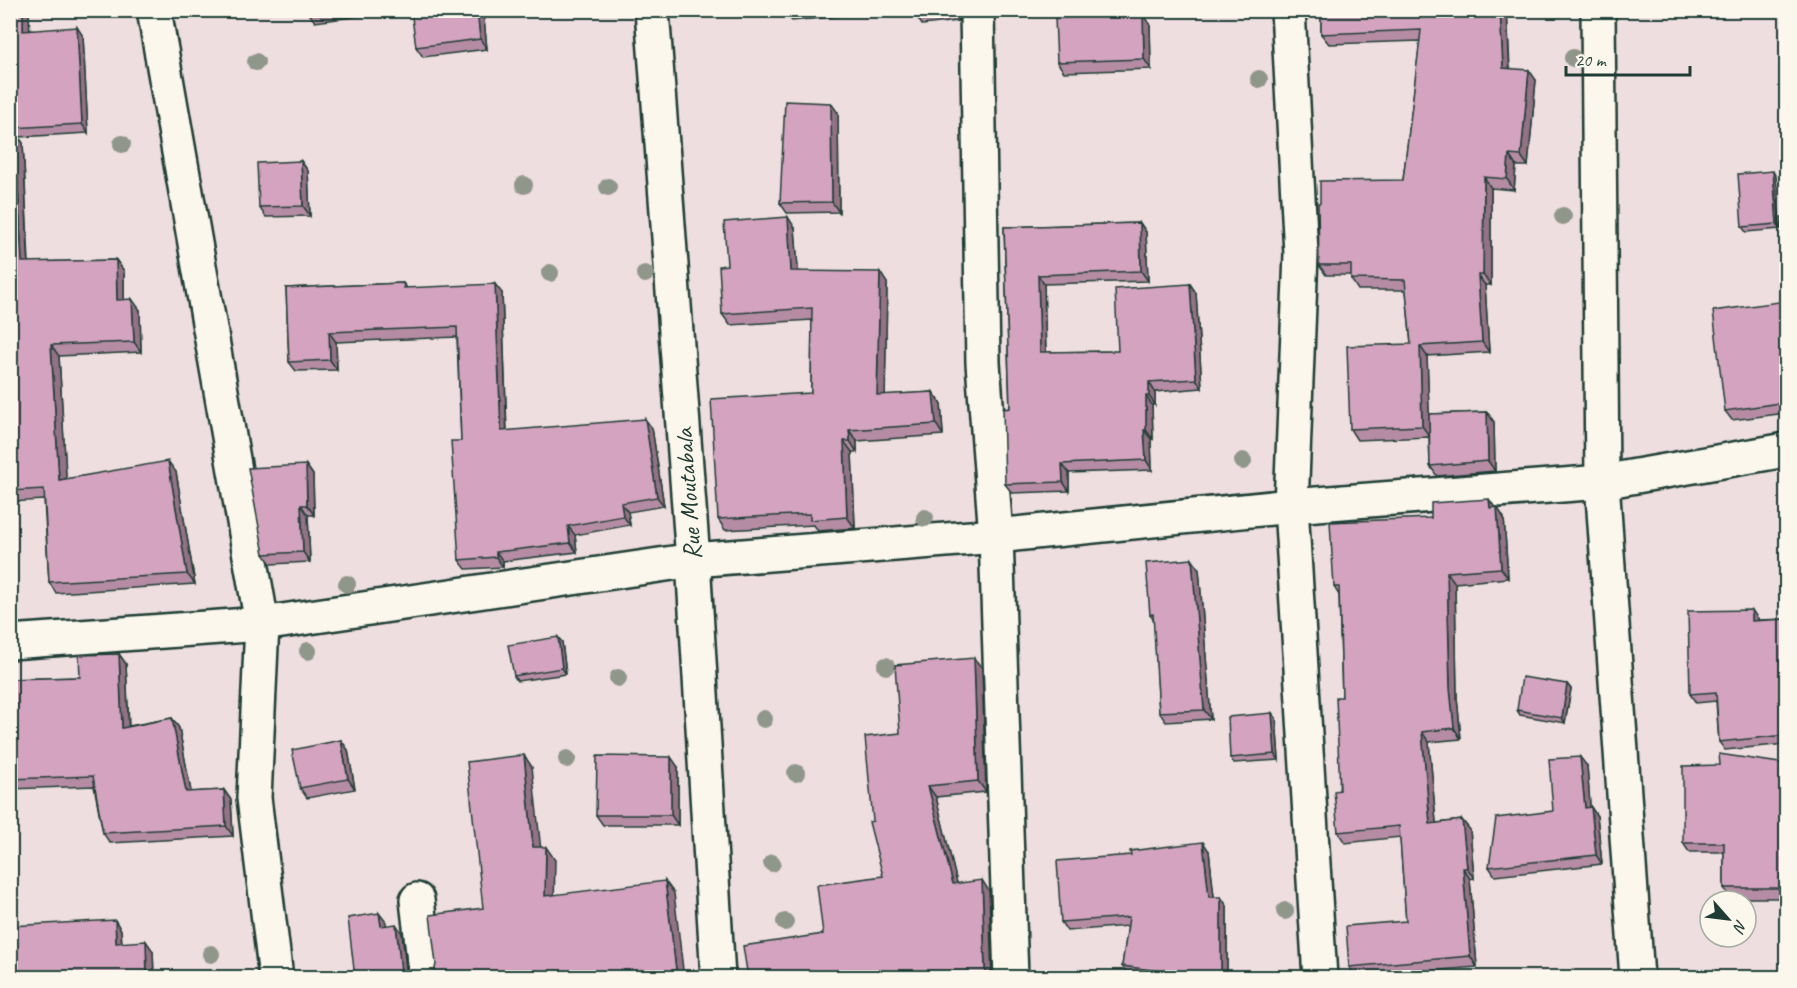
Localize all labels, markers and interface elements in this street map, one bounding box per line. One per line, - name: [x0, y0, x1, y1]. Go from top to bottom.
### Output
- scale bar: [1566, 39, 1690, 77]
- text: 20 m: [1575, 49, 1608, 71]
- street label: Rue Moutabala: [667, 425, 709, 561]
- north arrow: [1698, 889, 1758, 949]
- text: N: [1728, 917, 1752, 937]

